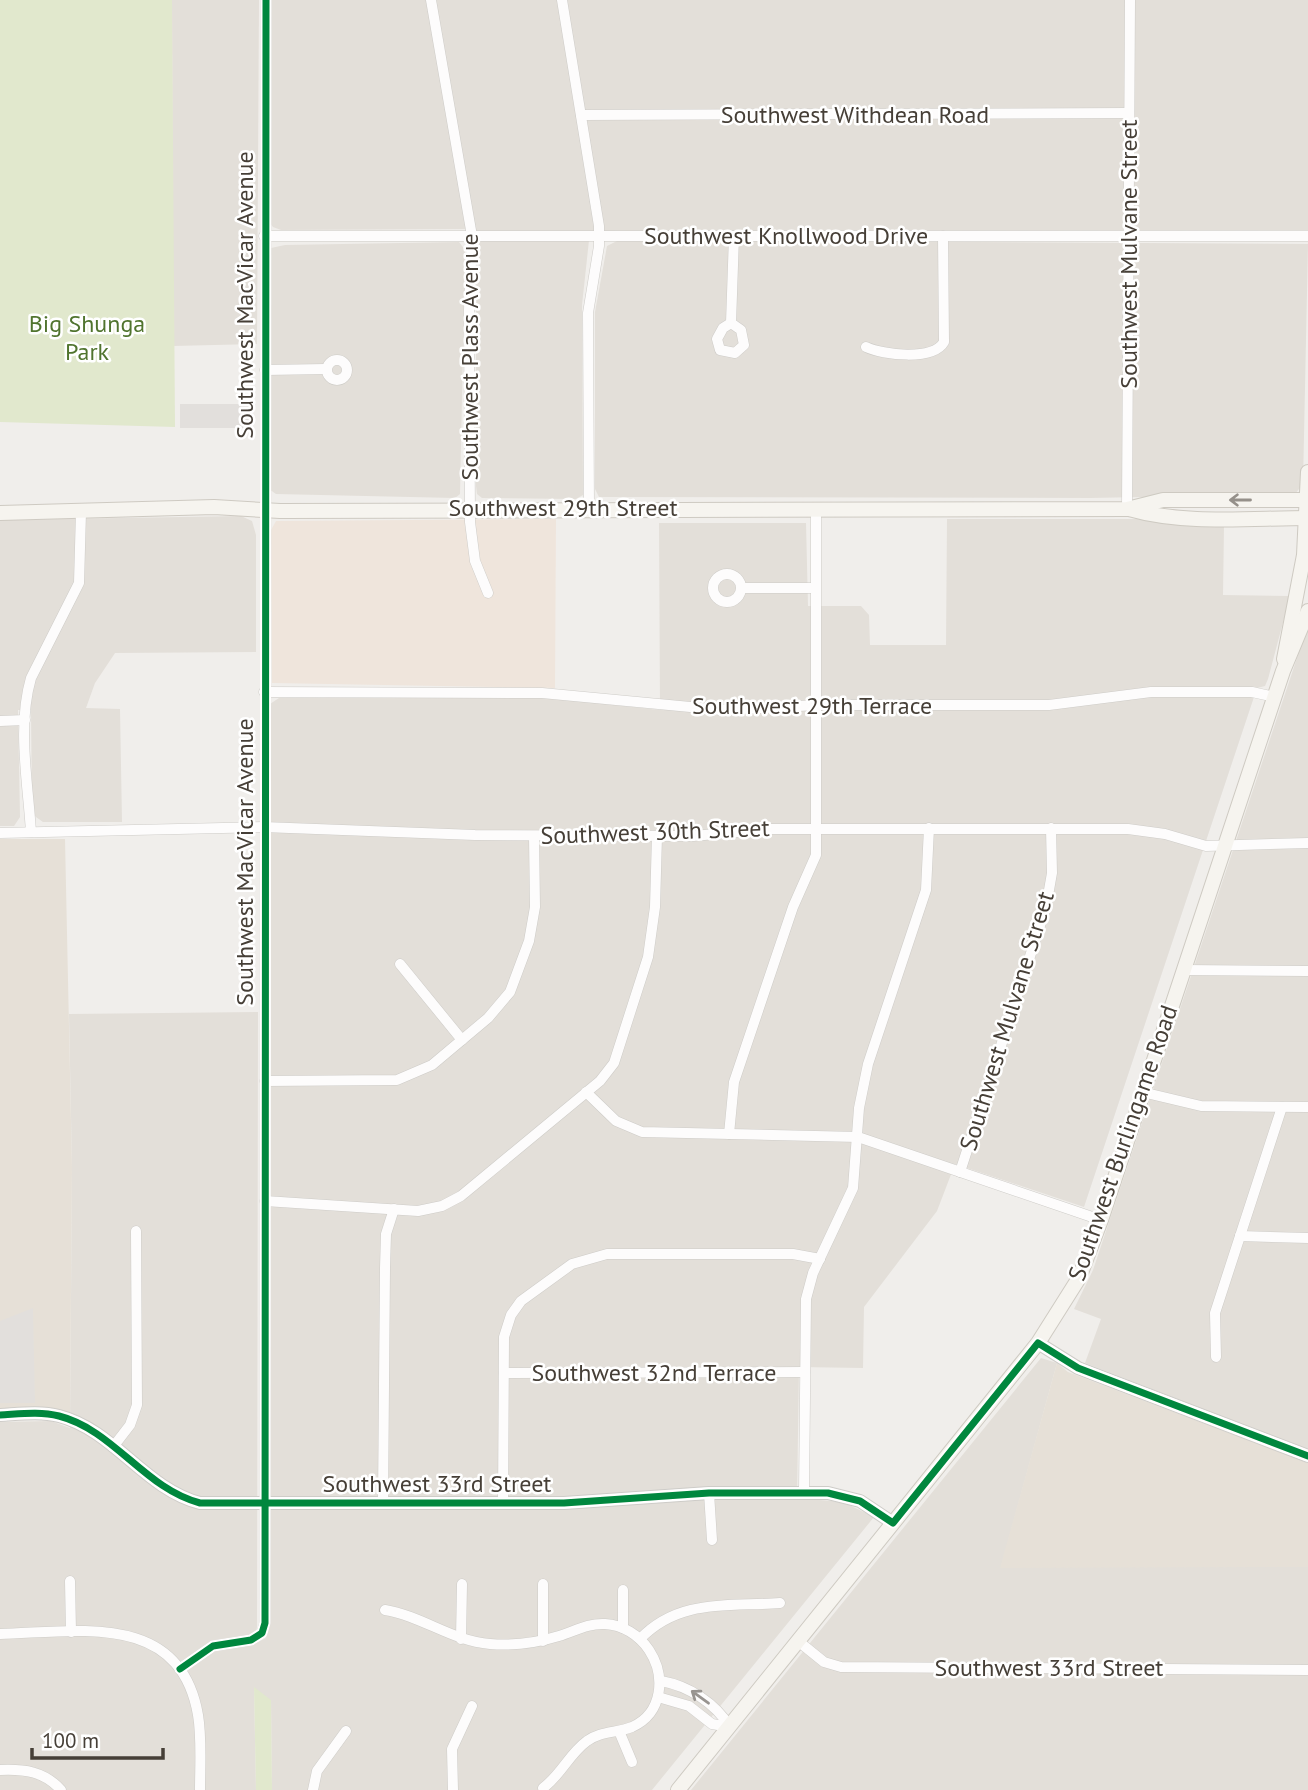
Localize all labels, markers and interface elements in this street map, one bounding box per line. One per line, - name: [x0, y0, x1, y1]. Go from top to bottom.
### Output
- street label: Southwest Withdean Road: [721, 99, 989, 130]
- street label: Southwest Mulvane Street: [1113, 119, 1144, 389]
- street label: Southwest MacVicar Avenue: [229, 151, 260, 439]
- street label: Southwest Knollwood Drive: [644, 220, 928, 251]
- street label: Southwest Plass Avenue: [454, 233, 485, 481]
- park label: Big Shunga Park: [29, 308, 145, 367]
- street label: Southwest 29th Street: [448, 492, 678, 523]
- one-way arrow: [1229, 493, 1252, 507]
- street label: Southwest 29th Terrace: [692, 690, 932, 721]
- street label: Southwest MacVicar Avenue: [229, 718, 260, 1006]
- street label: Southwest 30th Street: [540, 812, 770, 851]
- street label: Southwest Mulvane Street: [952, 887, 1061, 1154]
- street label: Southwest Burlingame Road: [1061, 1001, 1184, 1285]
- street label: Southwest 32nd Terrace: [531, 1357, 777, 1388]
- street label: Southwest 33rd Street: [323, 1468, 551, 1499]
- street label: Southwest 33rd Street: [935, 1652, 1163, 1683]
- one-way arrow: [691, 1690, 710, 1704]
- scale bar: [32, 1716, 163, 1760]
- text: 100 m: [42, 1727, 99, 1754]

